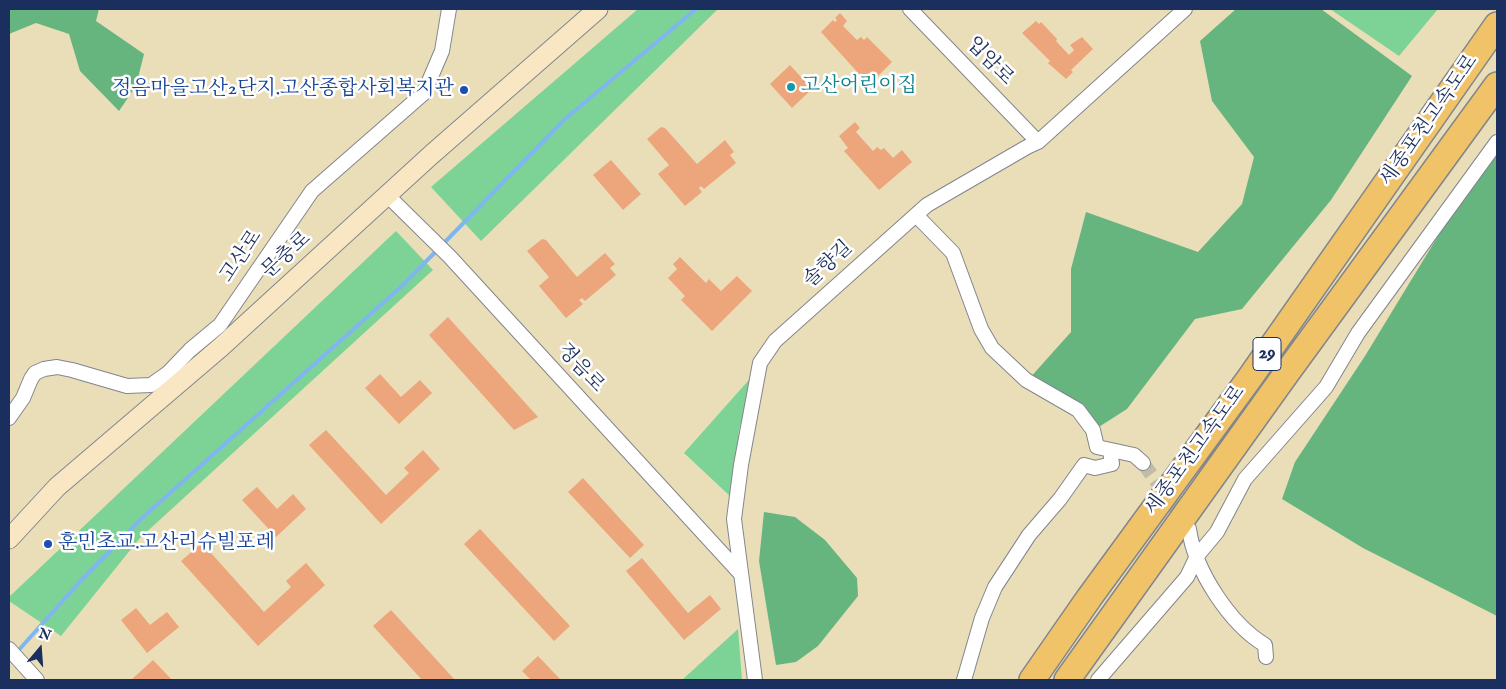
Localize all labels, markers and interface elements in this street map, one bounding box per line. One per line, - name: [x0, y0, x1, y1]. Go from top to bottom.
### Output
- street label: 입암로: [960, 33, 1018, 91]
- street label: 세종포천고속도로: [1376, 51, 1484, 191]
- place label: 고산어린이집: [801, 75, 917, 99]
- place label: 정음마을고산2단지.고산종합사회복지관: [112, 78, 454, 102]
- marker: 고산어린이집: [785, 81, 797, 93]
- marker: 정음마을고산2단지.고산종합사회복지관: [458, 84, 470, 96]
- street label: 고산로: [216, 226, 268, 288]
- street label: 문충로: [257, 228, 317, 284]
- street label: 솔향길: [800, 236, 858, 294]
- road number: 29: [1253, 338, 1281, 370]
- street label: 정음로: [551, 340, 609, 398]
- street label: 세종포천고속도로: [1141, 381, 1251, 521]
- place label: 훈민초교.고산리슈빌포레: [58, 532, 275, 556]
- marker: 훈민초교.고산리슈빌포레: [42, 538, 54, 550]
- north arrow: [15, 624, 65, 674]
- text: N: [36, 624, 53, 645]

